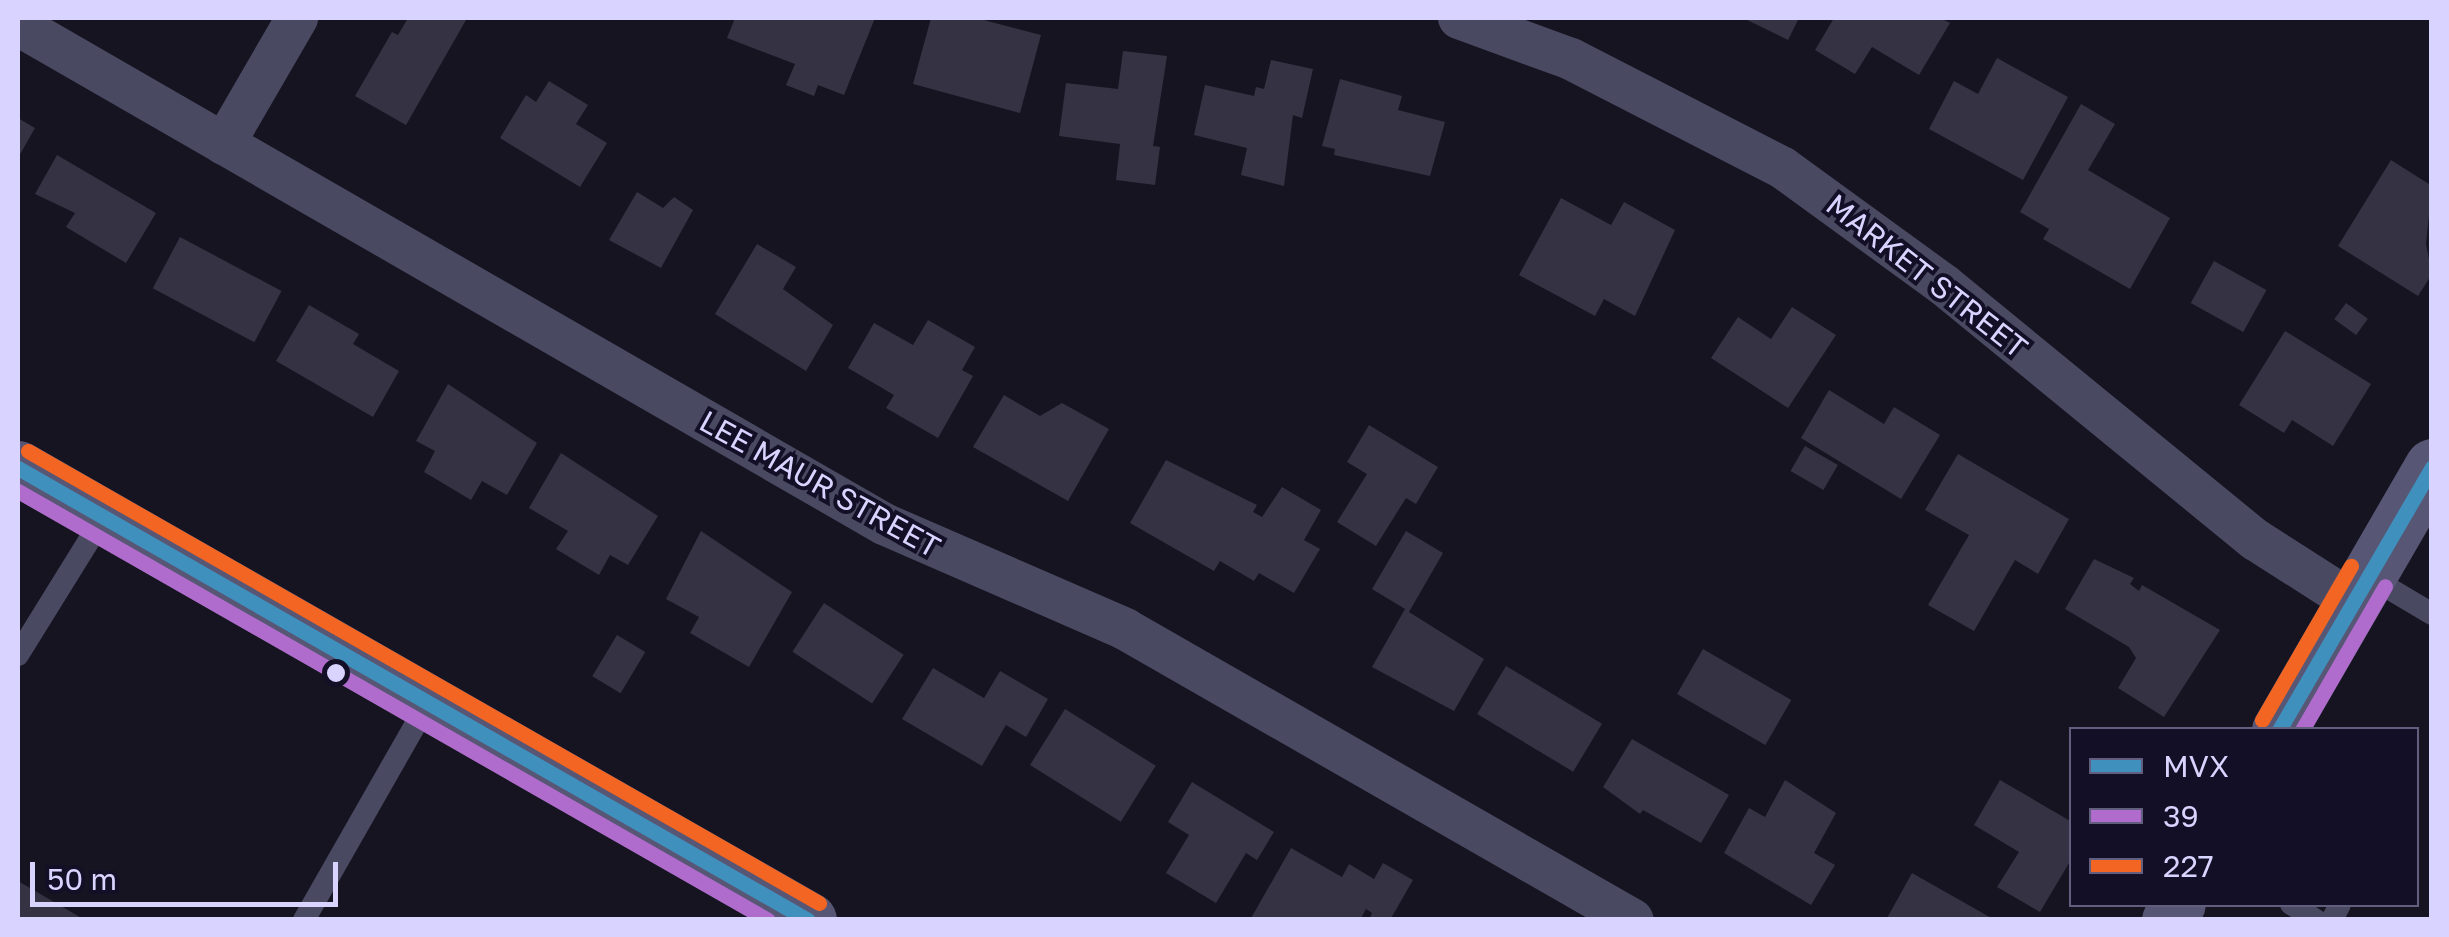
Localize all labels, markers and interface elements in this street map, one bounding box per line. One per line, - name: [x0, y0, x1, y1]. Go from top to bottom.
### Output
- street label: MARKET STREET: [1819, 186, 2035, 366]
- street label: LEE MAUR STREET: [693, 403, 947, 565]
- unlabelled marker: [326, 663, 346, 683]
- legend: [2069, 727, 2419, 907]
- text: MVX: [2163, 748, 2229, 784]
- text: 39: [2163, 798, 2199, 834]
- scale bar: [35, 842, 342, 904]
- text: 227: [2163, 848, 2214, 884]
- text: 50 m: [47, 861, 117, 897]

